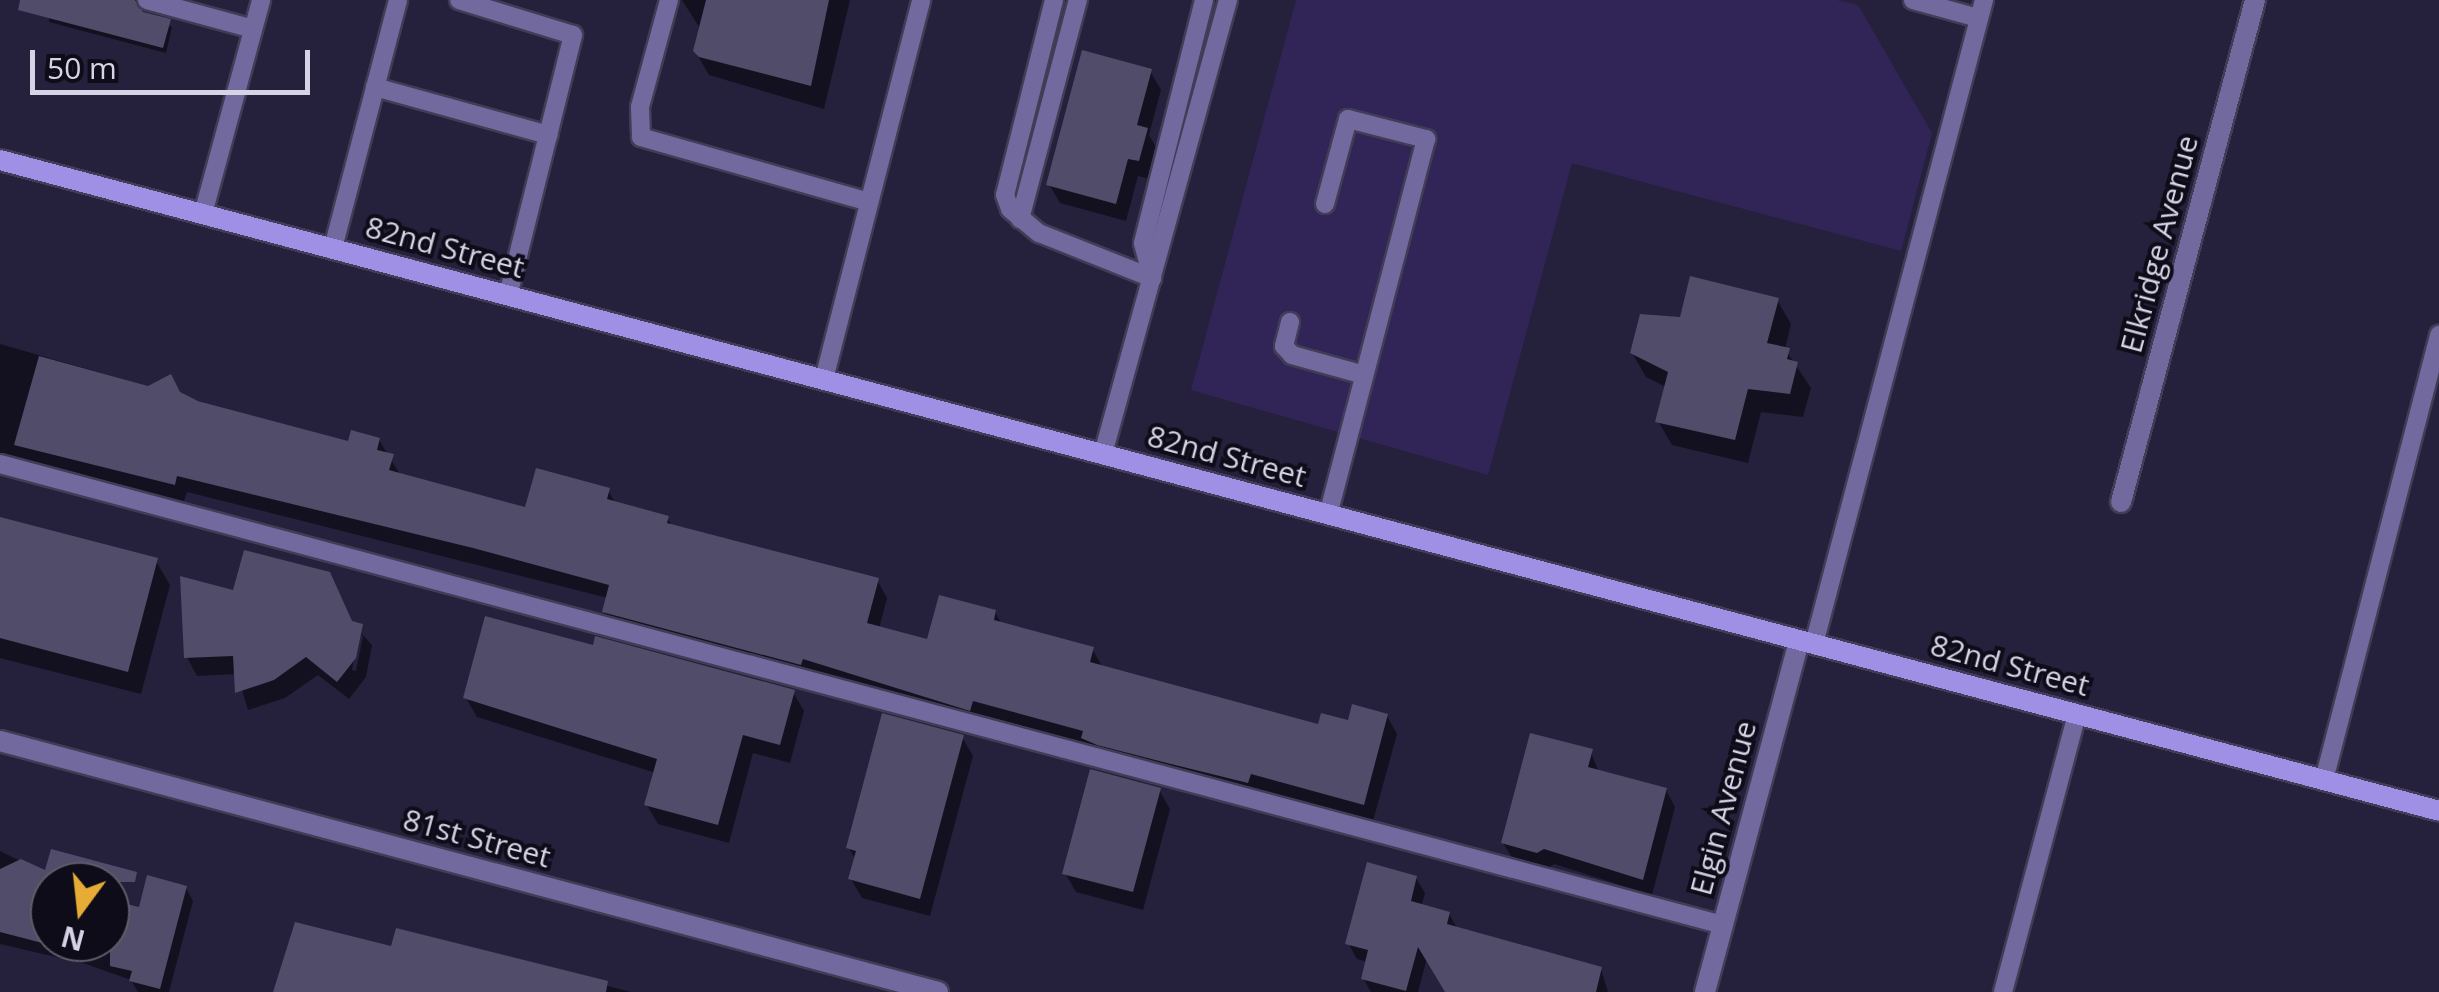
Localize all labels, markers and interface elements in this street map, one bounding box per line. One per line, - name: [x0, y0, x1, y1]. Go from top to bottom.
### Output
- scale bar: [35, 30, 315, 92]
- text: 50 m: [47, 47, 117, 88]
- street label: Elkridge Avenue: [2113, 131, 2205, 357]
- street label: 82nd Street: [362, 209, 528, 285]
- street label: 82nd Street: [1144, 418, 1310, 494]
- street label: 82nd Street: [1927, 627, 2093, 703]
- street label: Elgin Avenue: [1682, 717, 1764, 899]
- street label: 81st Street: [399, 801, 555, 875]
- north arrow: [30, 862, 130, 962]
- text: N: [57, 918, 89, 960]

